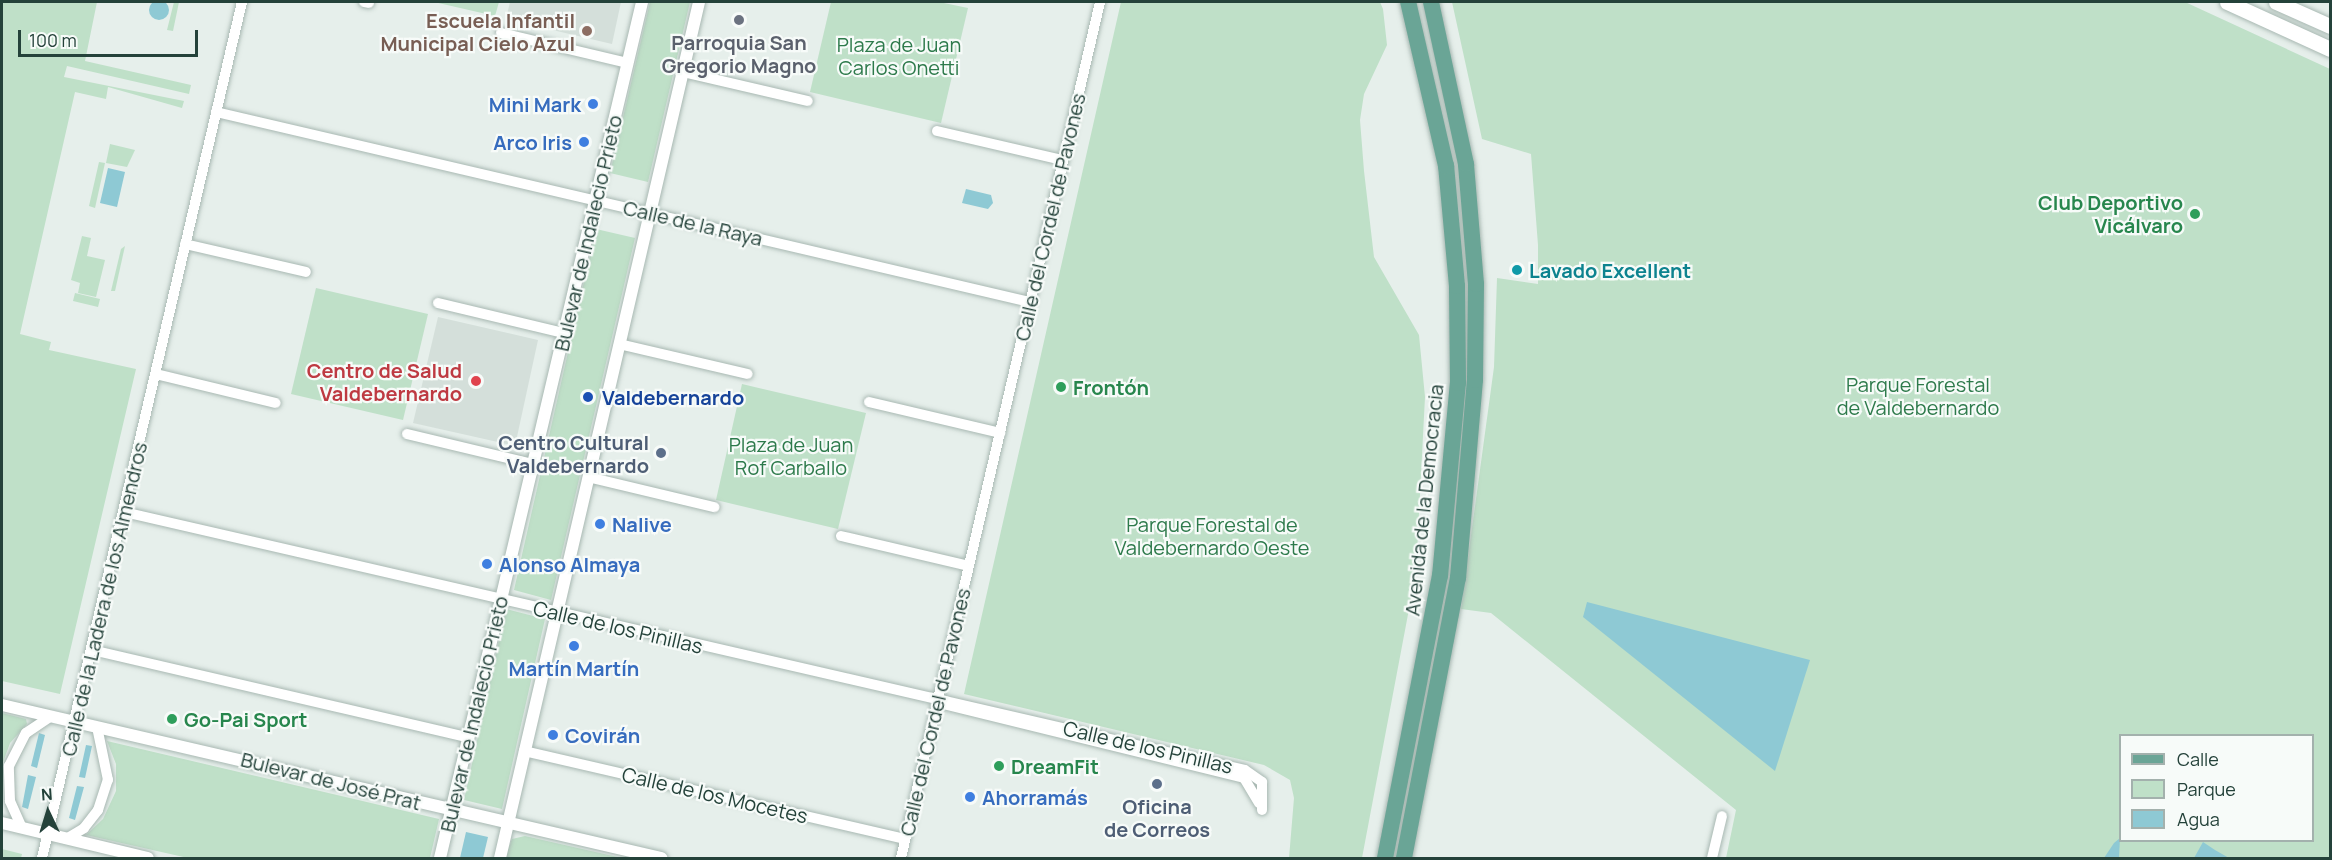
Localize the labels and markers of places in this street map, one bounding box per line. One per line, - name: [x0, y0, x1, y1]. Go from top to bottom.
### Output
- place label: Escuela Infantil Municipal Cielo Azul: [380, 8, 575, 55]
- marker: Parroquia San Gregorio Magno: [732, 13, 746, 27]
- marker: Escuela Infantil Municipal Cielo Azul: [580, 24, 594, 38]
- place label: Parroquia San Gregorio Magno: [662, 30, 816, 77]
- place label: Mini Mark: [489, 92, 581, 116]
- marker: Mini Mark: [586, 97, 600, 111]
- place label: Arco Iris: [493, 130, 572, 154]
- marker: Arco Iris: [577, 135, 591, 149]
- place label: Club Deportivo Vicálvaro: [2038, 190, 2183, 237]
- marker: Club Deportivo Vicálvaro: [2188, 207, 2202, 221]
- place label: Lavado Excellent: [1529, 258, 1691, 282]
- marker: Lavado Excellent: [1510, 263, 1524, 277]
- place label: Centro de Salud Valdebernardo: [307, 358, 462, 405]
- marker: Centro de Salud Valdebernardo: [467, 372, 485, 390]
- place label: Frontón: [1073, 375, 1149, 399]
- marker: Frontón: [1054, 380, 1068, 394]
- place label: Valdebernardo: [602, 385, 744, 409]
- marker: Valdebernardo: [579, 388, 597, 406]
- place label: Centro Cultural Valdebernardo: [498, 430, 649, 477]
- marker: Centro Cultural Valdebernardo: [654, 446, 668, 460]
- place label: Nalive: [612, 512, 672, 536]
- marker: Nalive: [593, 517, 607, 531]
- place label: Alonso Almaya: [499, 552, 640, 576]
- marker: Alonso Almaya: [480, 557, 494, 571]
- marker: Martín Martín: [567, 639, 581, 653]
- place label: Martín Martín: [509, 656, 639, 680]
- place label: Go-Pai Sport: [184, 707, 308, 731]
- marker: Go-Pai Sport: [165, 712, 179, 726]
- place label: Covirán: [565, 723, 640, 747]
- marker: Covirán: [546, 728, 560, 742]
- place label: DreamFit: [1011, 754, 1099, 778]
- marker: DreamFit: [992, 759, 1006, 773]
- marker: Oficina de Correos: [1150, 777, 1164, 791]
- place label: Ahorramás: [982, 785, 1088, 809]
- marker: Ahorramás: [963, 790, 977, 804]
- place label: Oficina de Correos: [1104, 794, 1210, 841]

